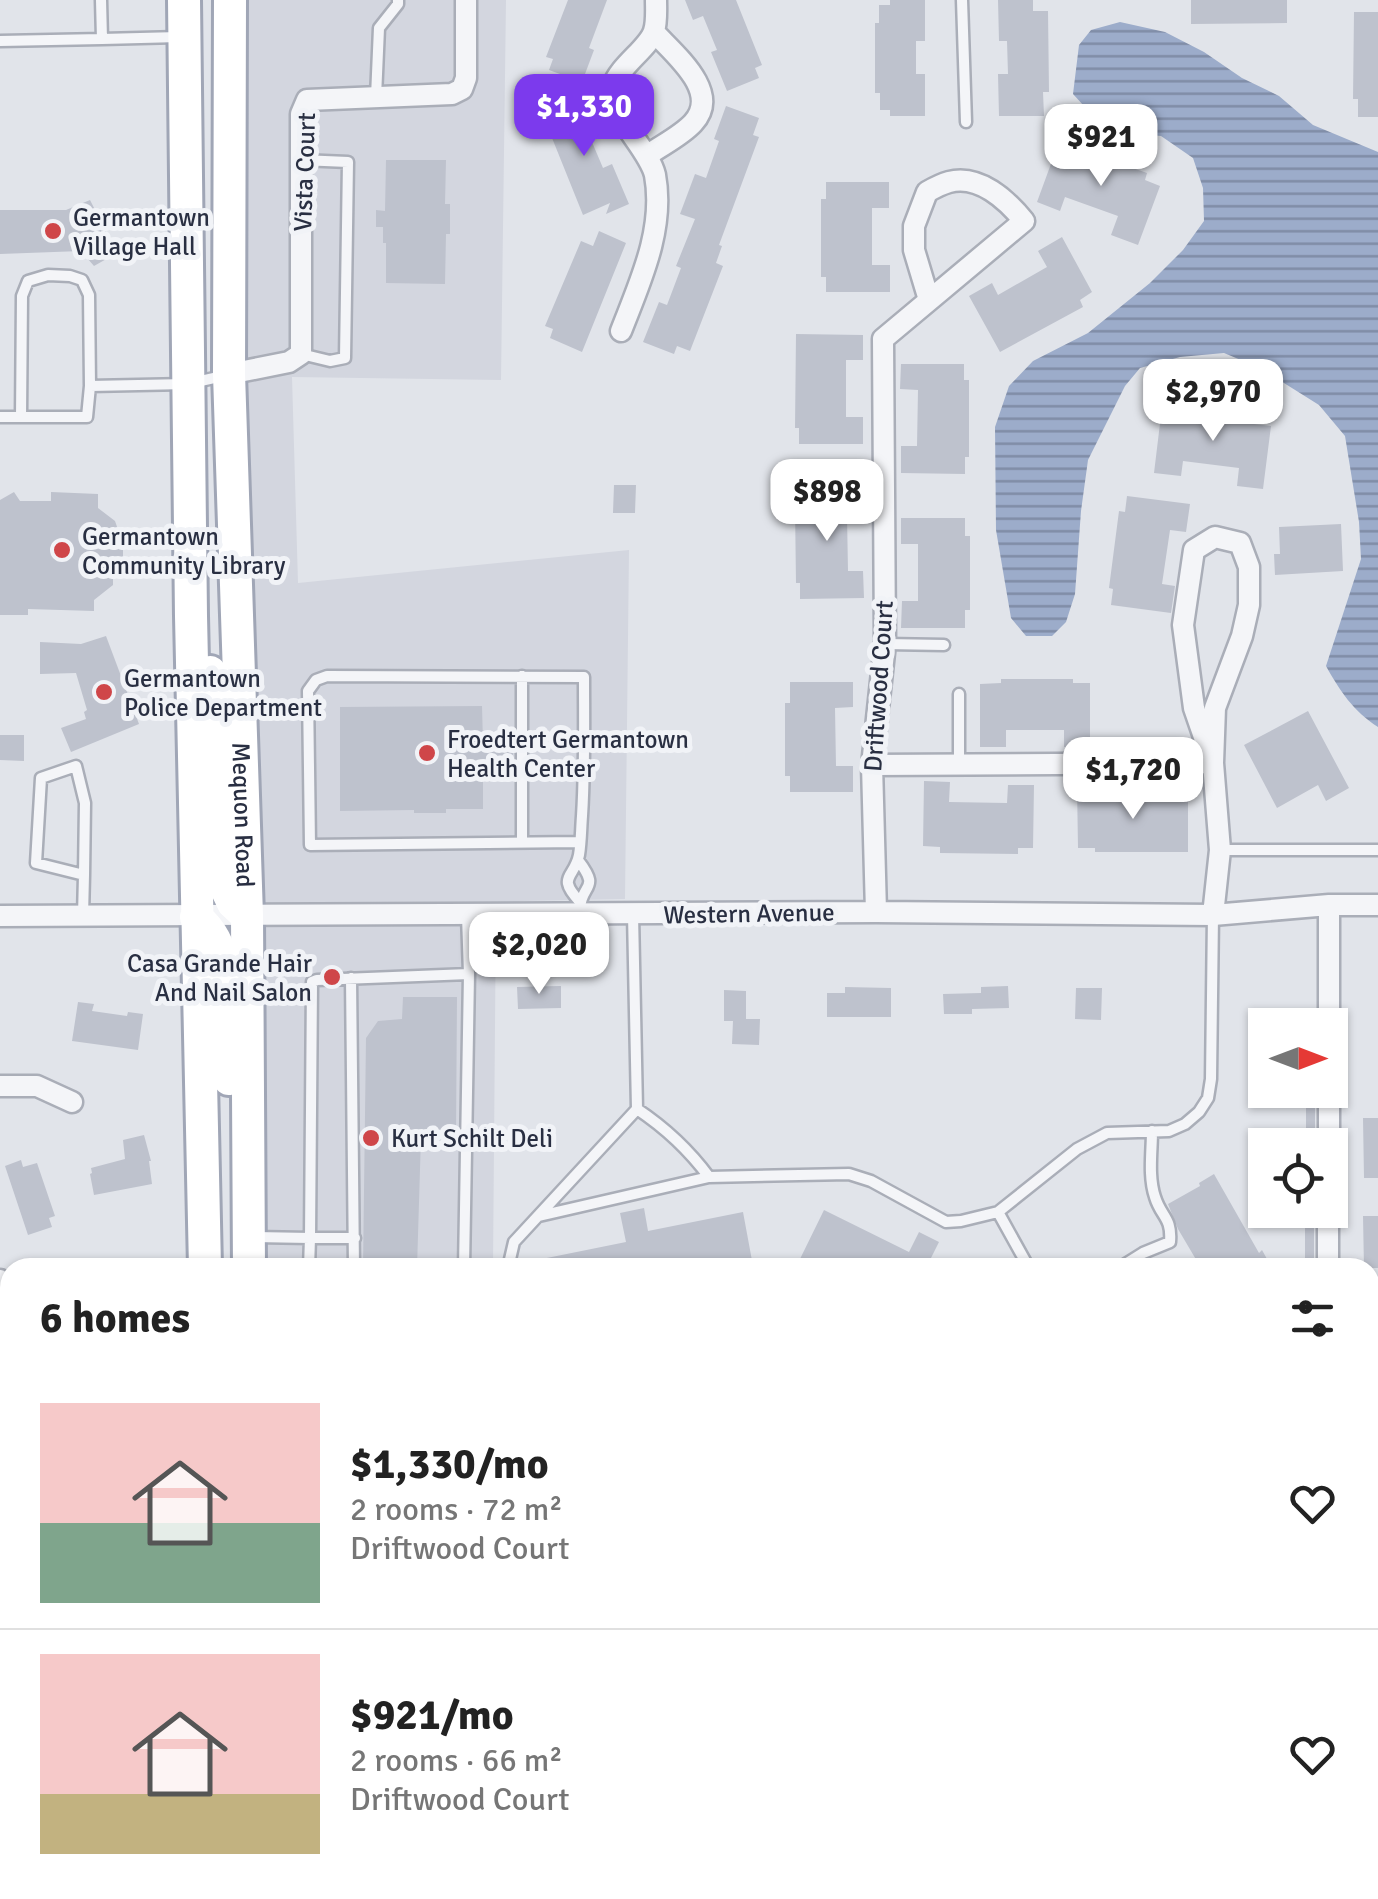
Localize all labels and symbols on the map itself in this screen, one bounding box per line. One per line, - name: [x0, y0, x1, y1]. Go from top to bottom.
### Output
- pin: $1,330: [503, 74, 665, 159]
- pin: $921: [1042, 104, 1160, 189]
- street label: Vista Court: [287, 112, 322, 232]
- place label: Germantown Village Hall: [73, 202, 210, 262]
- marker: Germantown Village Hall: [42, 220, 64, 242]
- pin: $2,970: [1132, 359, 1294, 444]
- pin: $898: [768, 459, 886, 544]
- place label: Germantown Community Library: [82, 521, 286, 581]
- marker: Germantown Community Library: [51, 539, 73, 561]
- street label: Driftwood Court: [857, 599, 900, 773]
- place label: Germantown Police Department: [124, 663, 322, 723]
- marker: Germantown Police Department: [93, 681, 115, 703]
- place label: Froedtert Germantown Health Center: [447, 724, 689, 784]
- pin: $1,720: [1052, 737, 1214, 822]
- street label: Mequon Road: [225, 742, 261, 888]
- marker: Froedtert Germantown Health Center: [416, 742, 438, 764]
- street label: Western Avenue: [663, 897, 835, 930]
- pin: $2,020: [458, 912, 620, 997]
- place label: Casa Grande Hair And Nail Salon: [127, 948, 313, 1008]
- marker: Casa Grande Hair And Nail Salon: [321, 966, 343, 988]
- north arrow: [1248, 1008, 1348, 1108]
- place label: Kurt Schilt Deli: [391, 1123, 553, 1154]
- marker: Kurt Schilt Deli: [360, 1127, 382, 1149]

